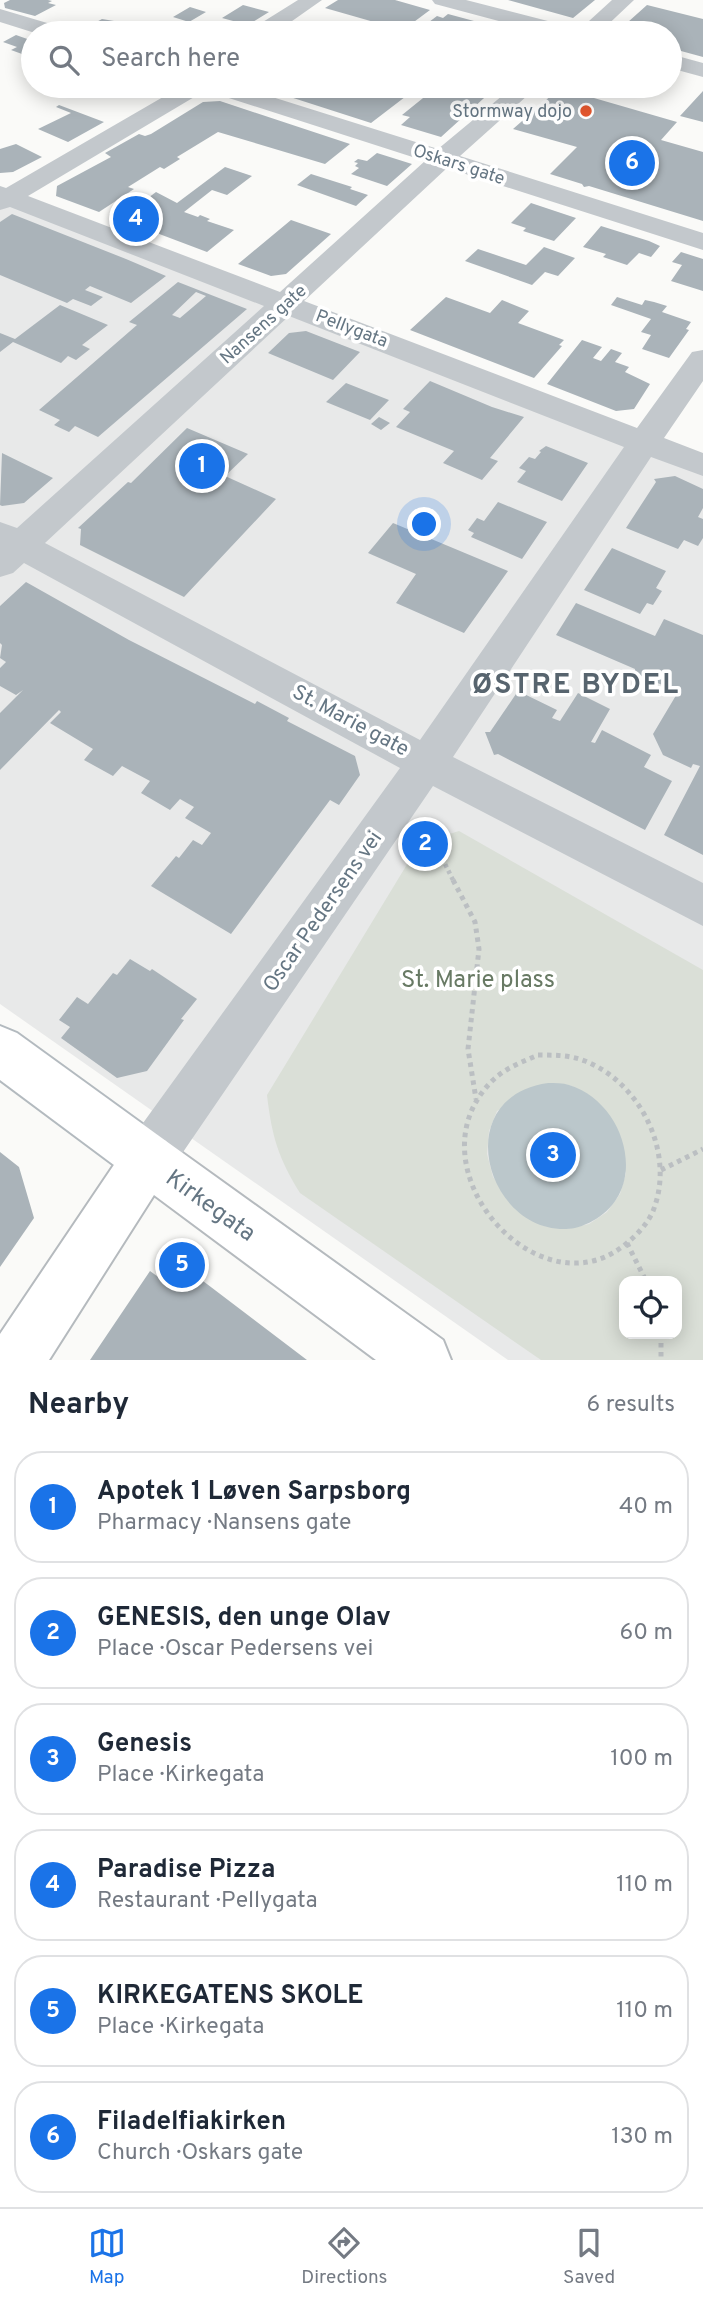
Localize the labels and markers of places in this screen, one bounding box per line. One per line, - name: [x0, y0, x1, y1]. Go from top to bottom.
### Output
- place label: Stormway dojo: [452, 101, 572, 124]
- marker: Stormway dojo: [578, 103, 594, 119]
- pin: 6: [609, 137, 655, 189]
- pin: 4: [113, 193, 159, 245]
- pin: 1: [179, 440, 225, 492]
- pin: 2: [402, 818, 448, 870]
- pin: 3: [530, 1129, 576, 1181]
- pin: 5: [159, 1239, 205, 1291]

